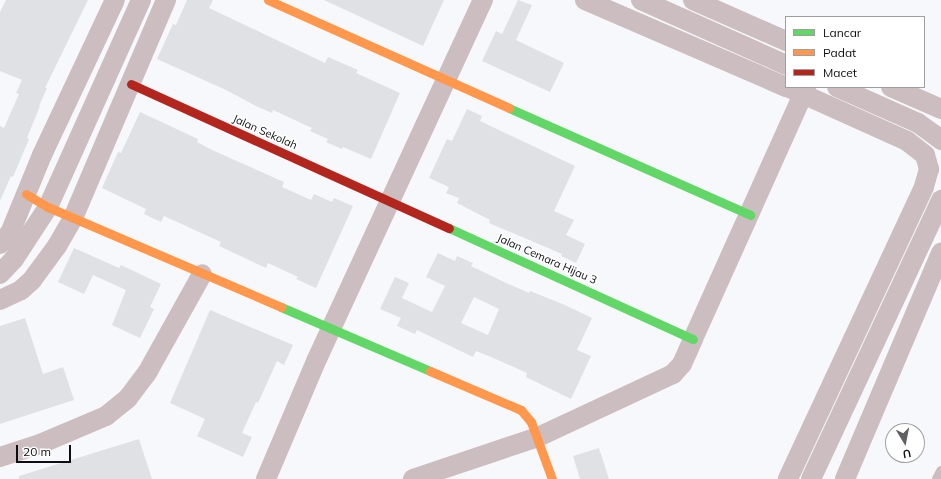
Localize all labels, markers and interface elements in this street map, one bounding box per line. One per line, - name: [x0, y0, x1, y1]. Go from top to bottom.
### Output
- legend: [785, 16, 925, 88]
- text: Lancar: [823, 25, 861, 40]
- text: Padat: [823, 45, 856, 60]
- text: Macet: [823, 65, 857, 80]
- street label: Jalan Sekolah: [231, 112, 299, 152]
- street label: Jalan Cemara Hijau 3: [495, 231, 599, 287]
- north arrow: [885, 423, 925, 463]
- scale bar: [18, 437, 73, 463]
- text: 20 m: [23, 444, 51, 459]
- text: U: [902, 446, 912, 461]

